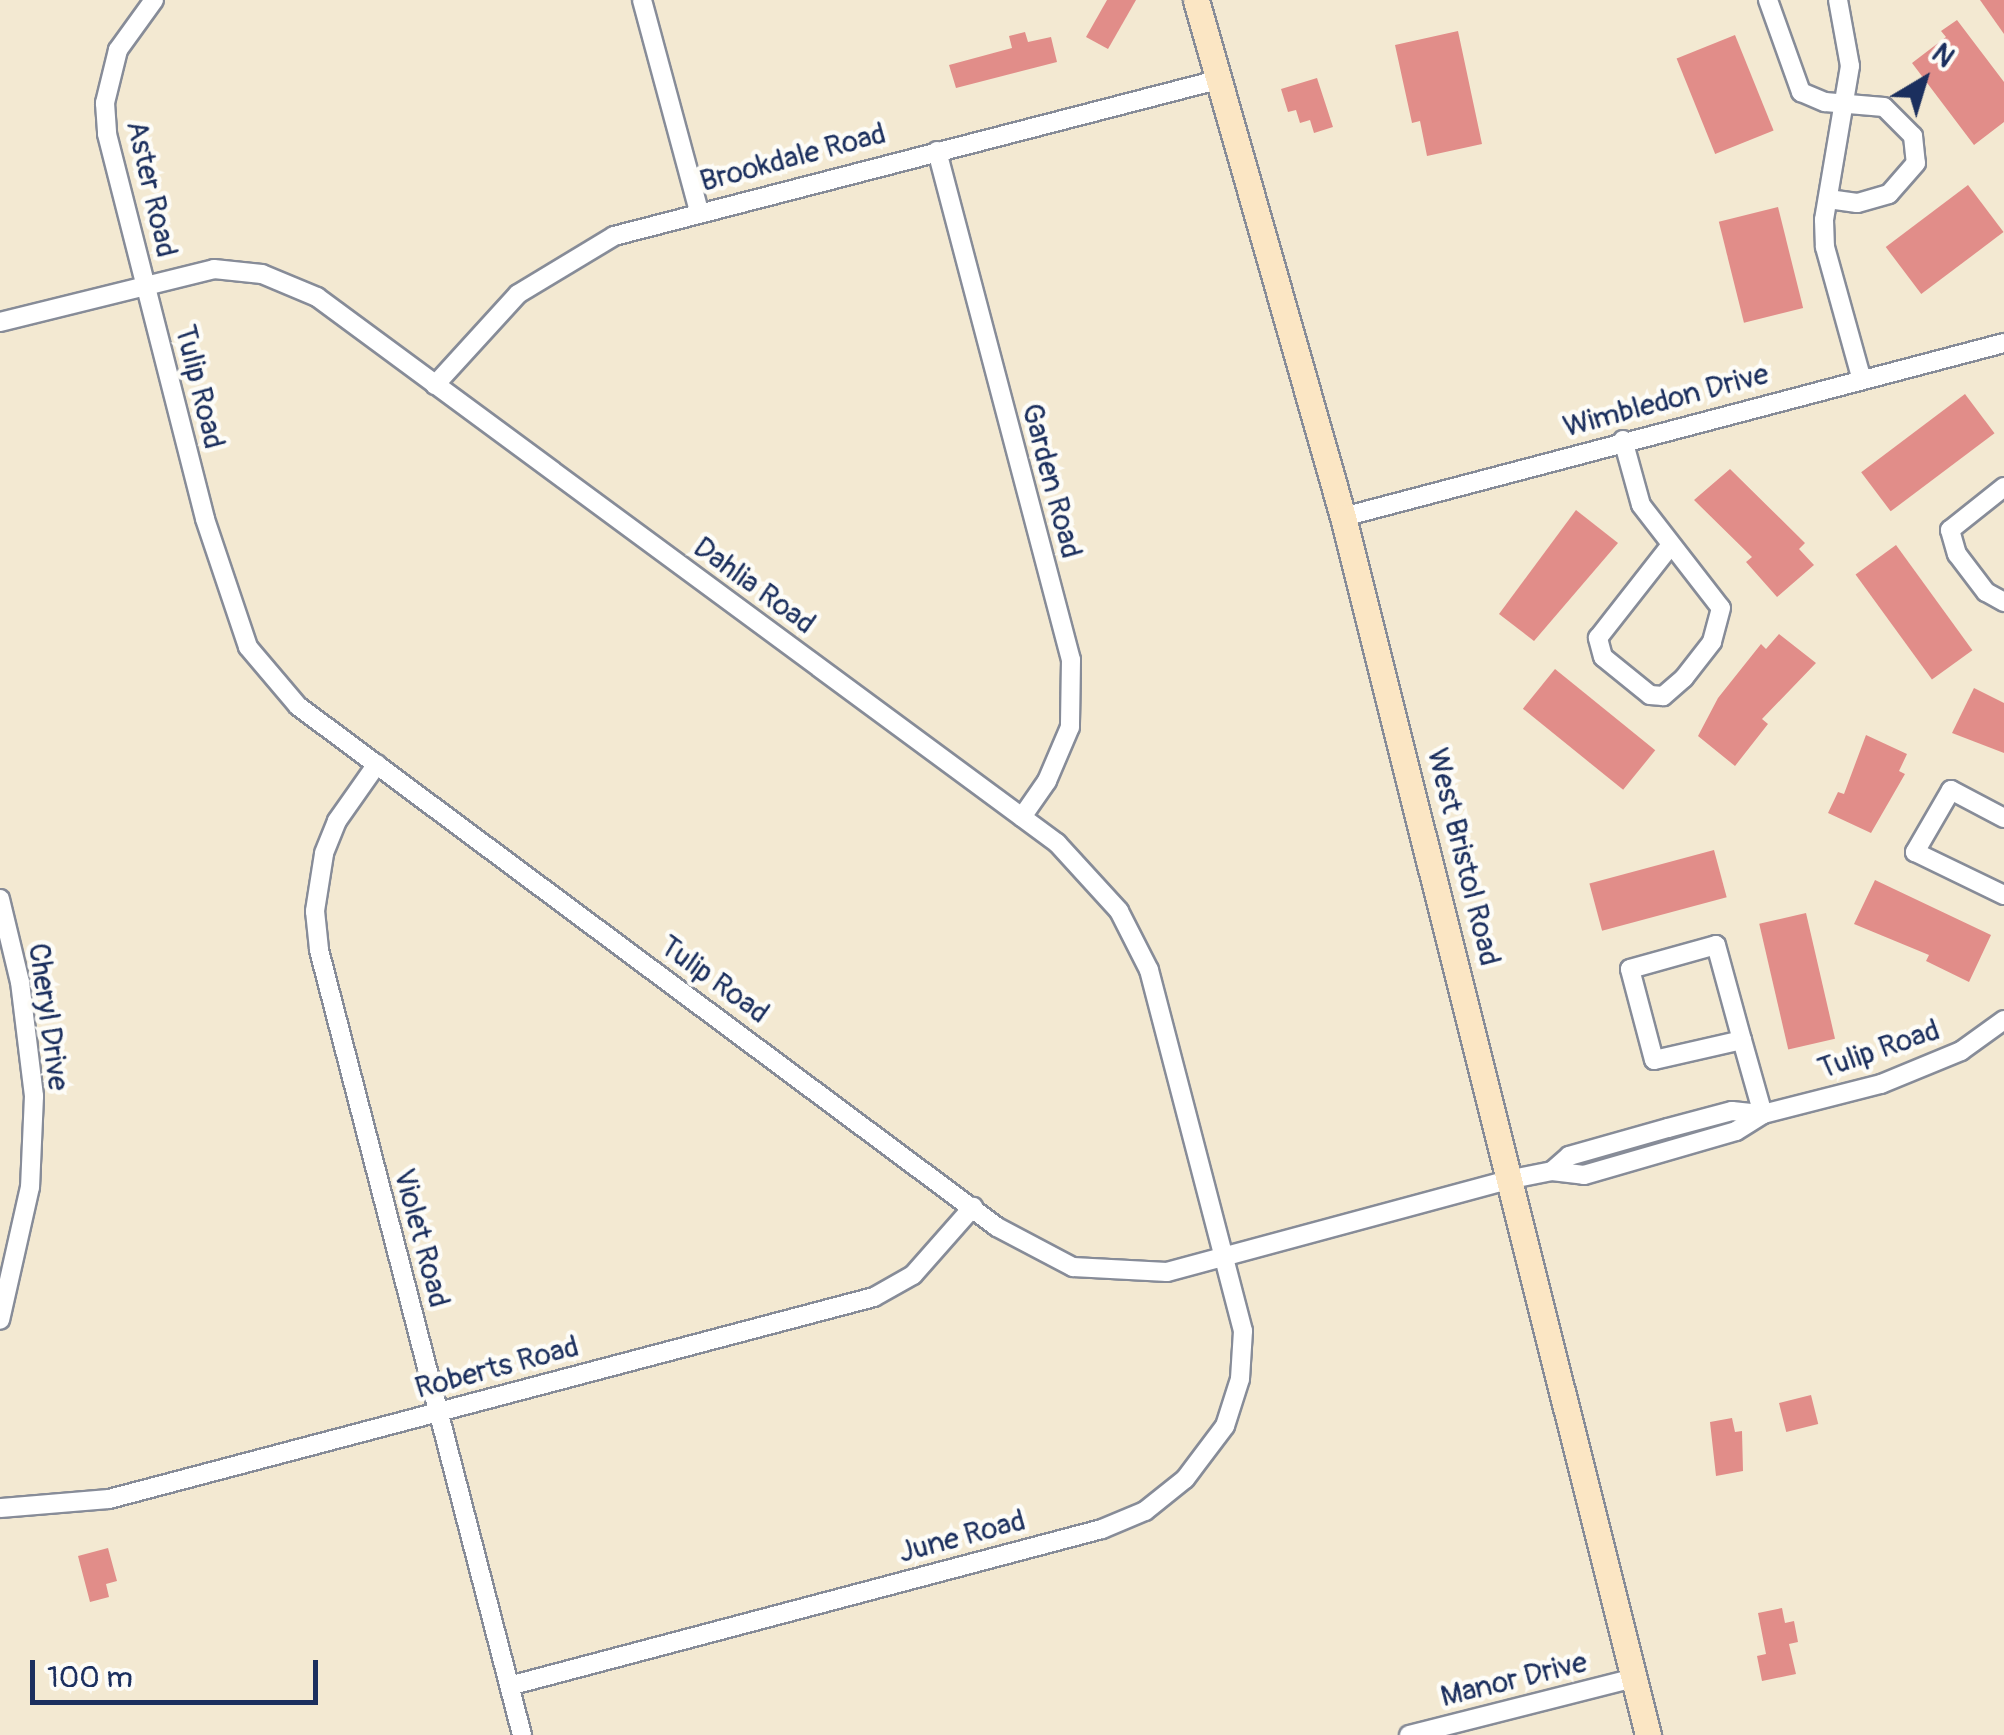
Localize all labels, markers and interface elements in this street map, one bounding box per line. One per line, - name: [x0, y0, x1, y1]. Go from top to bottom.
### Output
- north arrow: [1874, 30, 1974, 130]
- text: N: [1925, 36, 1961, 76]
- street label: Brookdale Road: [696, 116, 890, 200]
- street label: Aster Road: [118, 117, 184, 261]
- street label: Tulip Road: [166, 321, 232, 453]
- street label: Wimbledon Drive: [1559, 356, 1773, 446]
- street label: Garden Road: [1013, 400, 1089, 562]
- street label: Dahlia Road: [686, 530, 822, 642]
- street label: West Bristol Road: [1419, 745, 1507, 969]
- street label: Tulip Road: [652, 928, 776, 1032]
- street label: Cheryl Drive: [20, 941, 76, 1093]
- street label: Tulip Road: [1814, 1012, 1944, 1088]
- street label: Violet Road: [385, 1165, 457, 1311]
- street label: Roberts Road: [411, 1329, 583, 1407]
- street label: June Road: [895, 1503, 1029, 1571]
- scale bar: [35, 1640, 322, 1702]
- street label: Manor Drive: [1437, 1644, 1591, 1716]
- text: 100 m: [47, 1659, 133, 1696]

